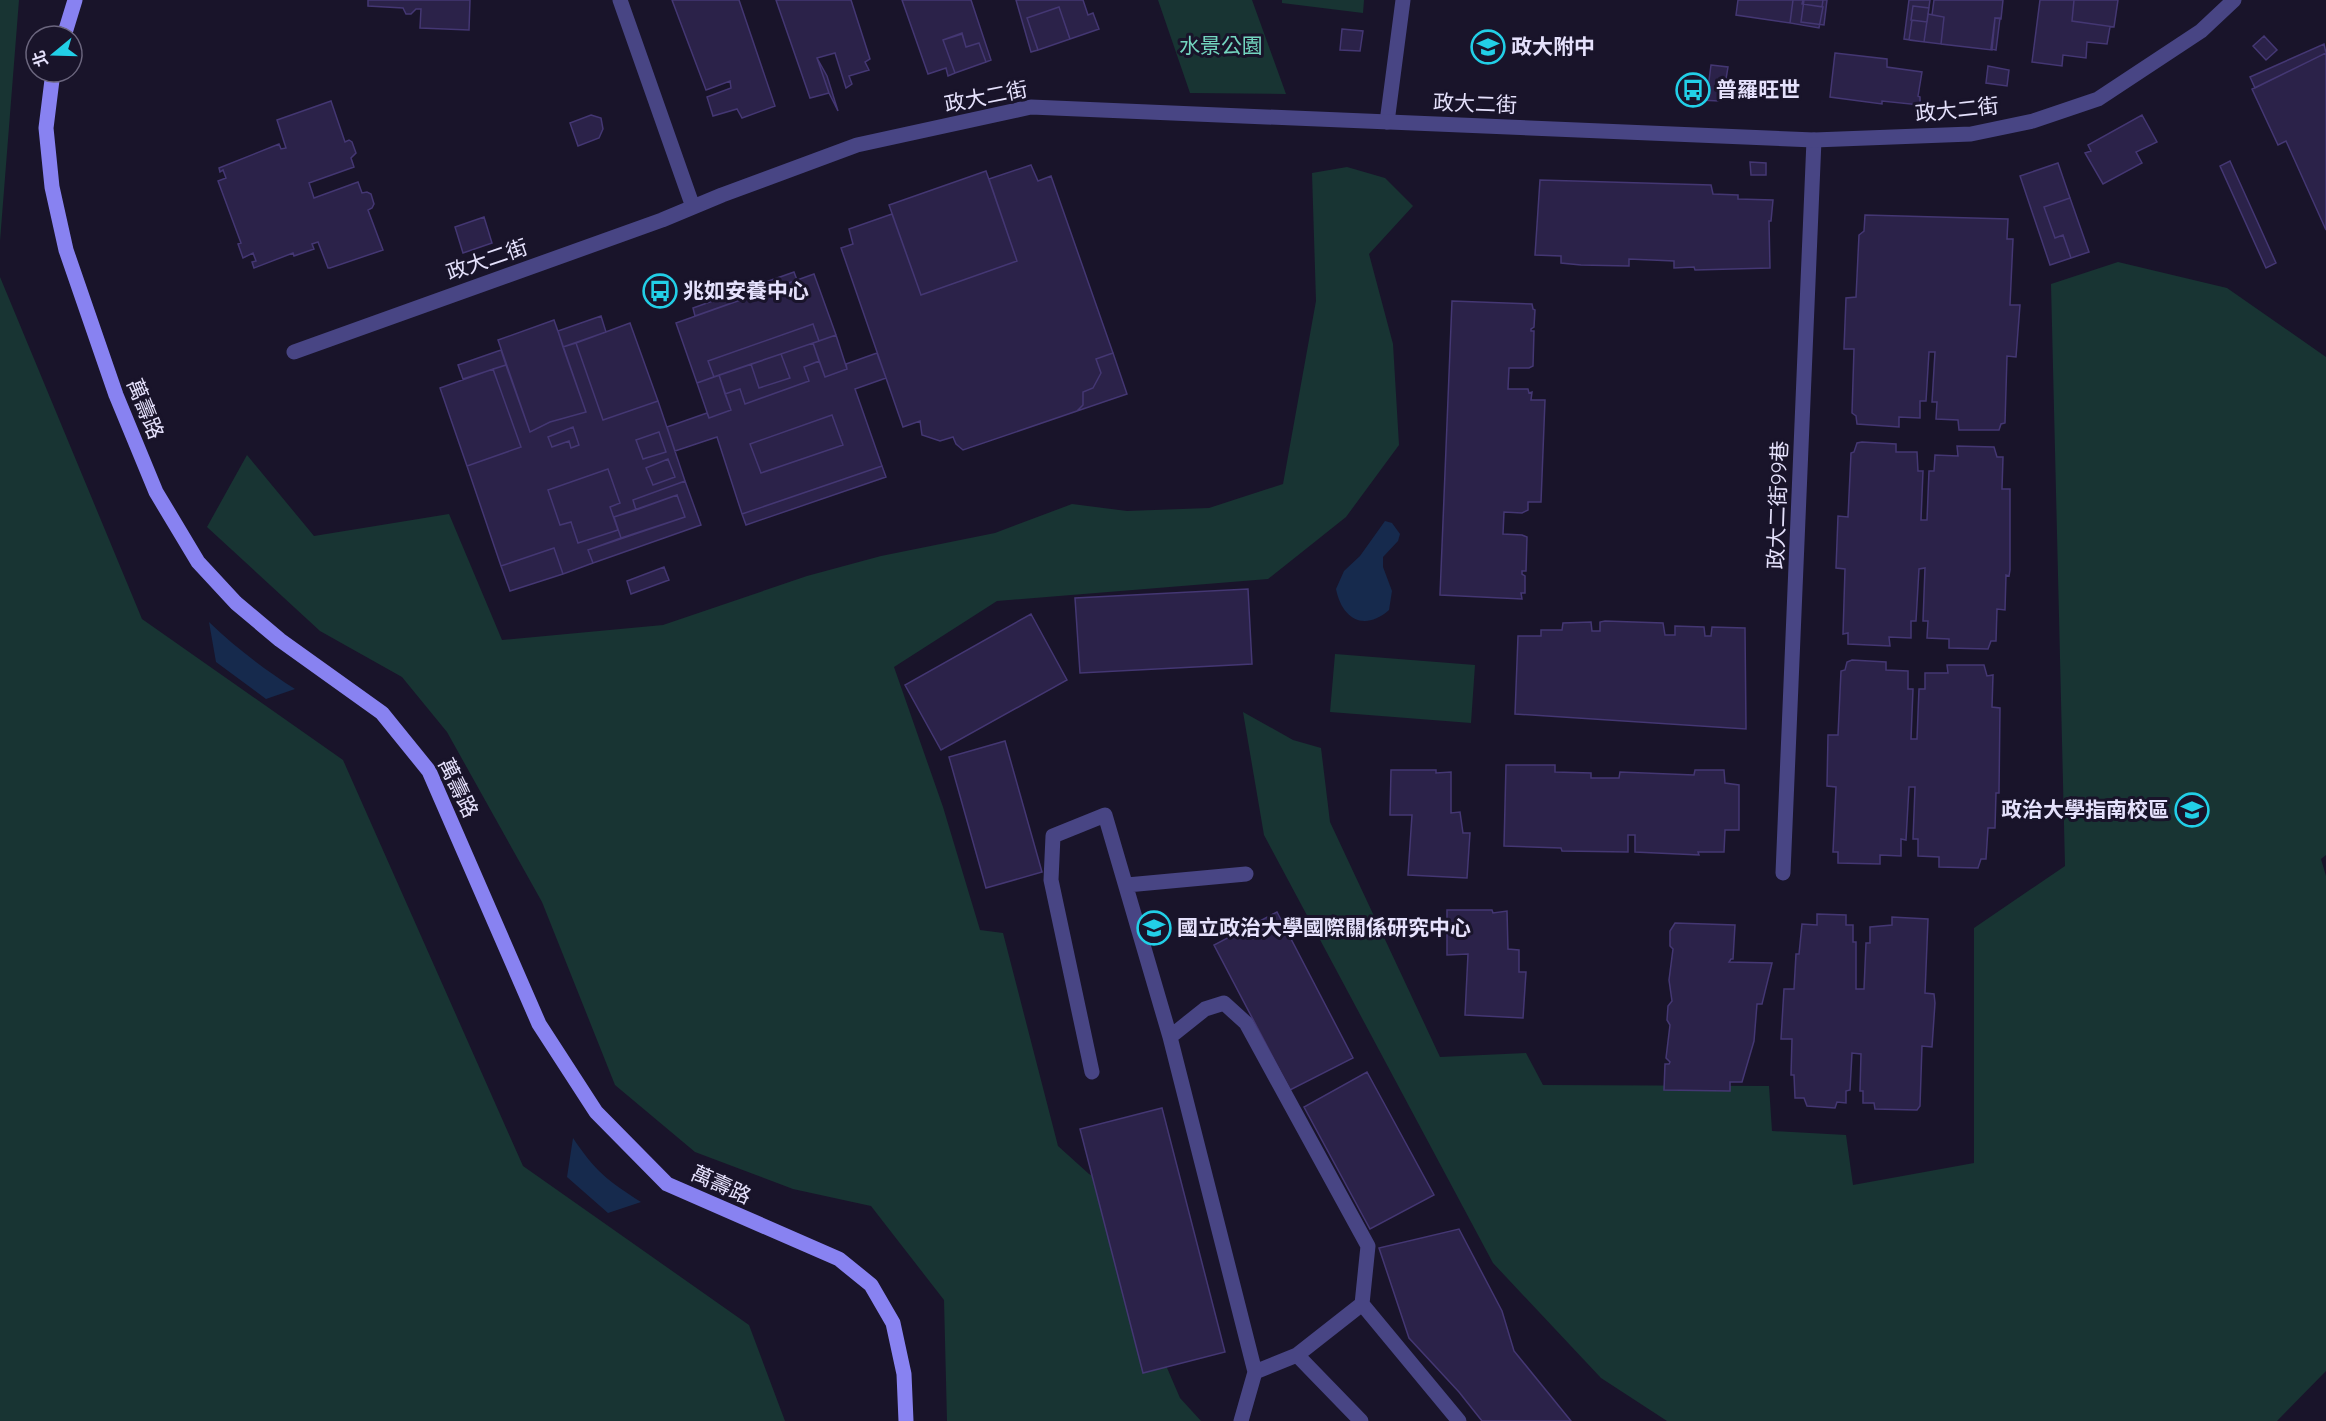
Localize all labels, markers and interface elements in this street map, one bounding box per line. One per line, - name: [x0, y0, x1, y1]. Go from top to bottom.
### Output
- north arrow: [24, 24, 84, 84]
- school or university icon: 政大附中: [1470, 29, 1506, 65]
- park label: 水景公園: [1179, 32, 1263, 58]
- place label: 政大附中: [1511, 33, 1595, 59]
- text: 北: [28, 48, 52, 70]
- bus stop icon: 普羅旺世: [1675, 72, 1711, 108]
- street label: 政大二街: [942, 75, 1030, 117]
- place label: 普羅旺世: [1716, 76, 1800, 102]
- street label: 政大二街: [1433, 89, 1517, 117]
- street label: 政大二街: [1914, 92, 2000, 126]
- street label: 政大二街: [443, 233, 531, 285]
- bus stop icon: 兆如安養中心: [642, 273, 678, 309]
- place label: 兆如安養中心: [683, 277, 809, 303]
- street label: 萬壽路: [122, 375, 170, 443]
- street label: 政大二街99巷: [1762, 440, 1792, 570]
- street label: 萬壽路: [433, 754, 484, 822]
- school or university icon: 政治大學指南校區: [2174, 792, 2210, 828]
- place label: 政治大學指南校區: [2001, 796, 2169, 822]
- school or university icon: 國立政治大學國際關係研究中心: [1136, 910, 1172, 946]
- place label: 國立政治大學國際關係研究中心: [1177, 914, 1471, 940]
- street label: 萬壽路: [687, 1159, 755, 1209]

